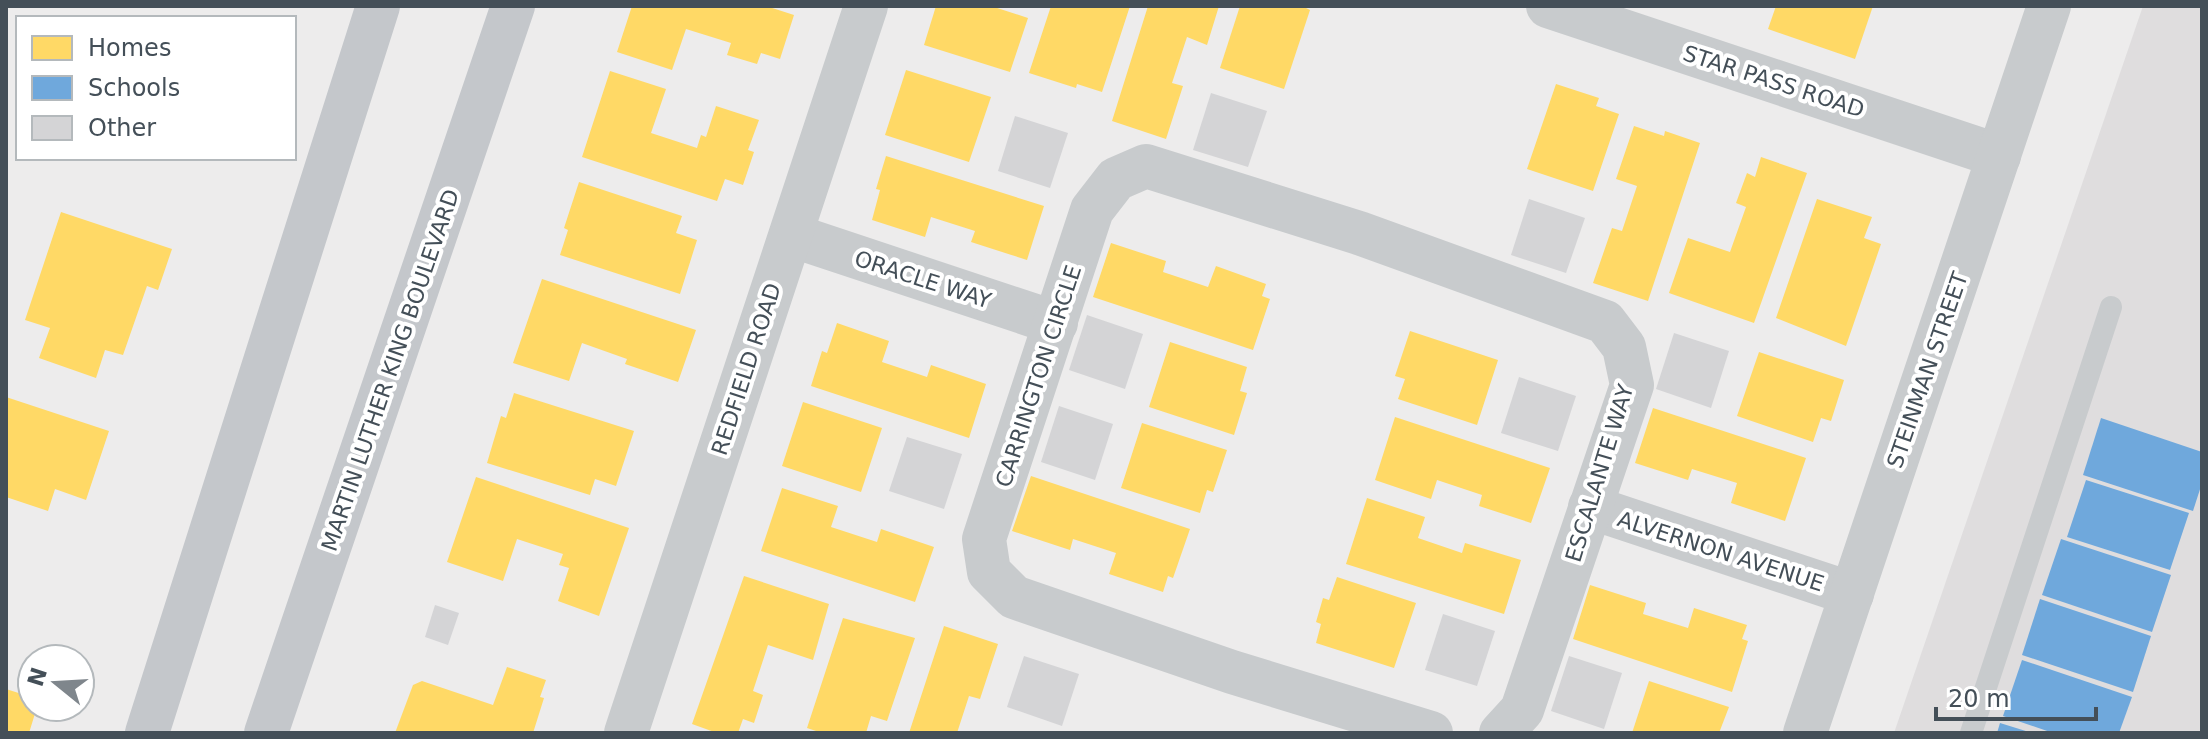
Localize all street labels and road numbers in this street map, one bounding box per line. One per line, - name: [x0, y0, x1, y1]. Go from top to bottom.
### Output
- street label: STAR PASS ROAD: [1680, 40, 1868, 123]
- street label: MARTIN LUTHER KING BOULEVARD: [317, 186, 464, 554]
- street label: ORACLE WAY: [851, 246, 995, 314]
- street label: CARRINGTON CIRCLE: [991, 262, 1086, 490]
- street label: STEINMAN STREET: [1882, 268, 1973, 471]
- street label: REDFIELD ROAD: [707, 280, 786, 458]
- street label: ESCALANTE WAY: [1561, 381, 1639, 565]
- street label: ALVERNON AVENUE: [1615, 506, 1827, 597]

